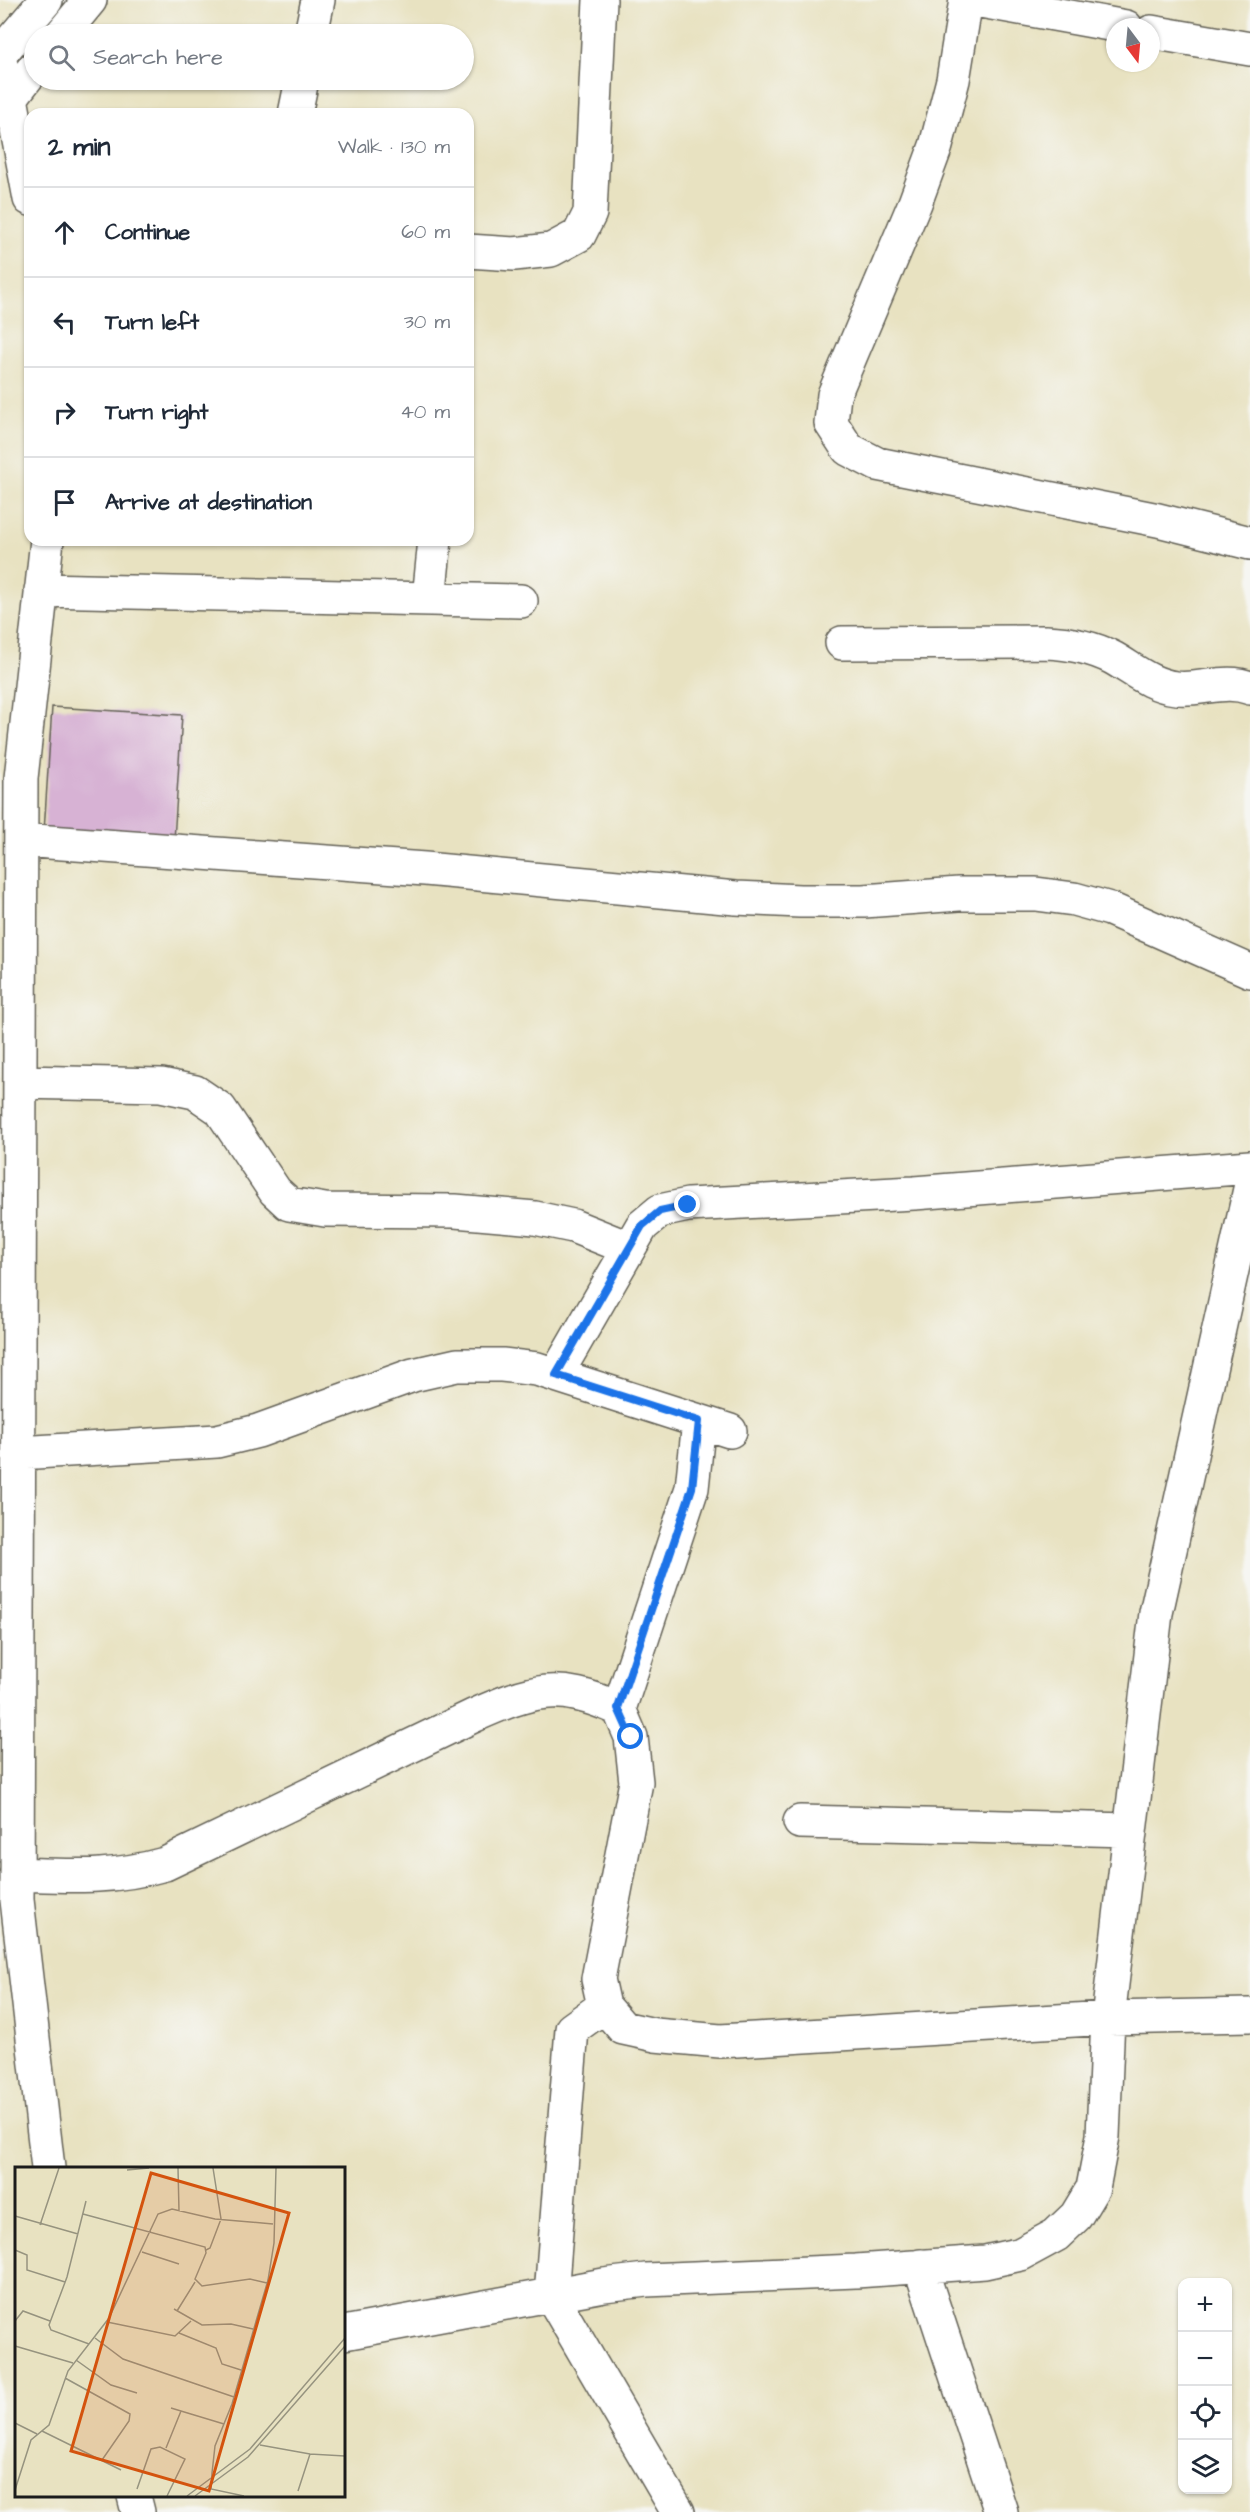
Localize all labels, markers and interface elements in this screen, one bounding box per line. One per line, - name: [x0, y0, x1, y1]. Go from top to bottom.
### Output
- north arrow: [1106, 18, 1160, 72]
- search box: [24, 24, 474, 90]
- icon: search: [45, 41, 78, 74]
- text: Search here: [93, 42, 223, 73]
- text: 2 min: [48, 129, 110, 165]
- text: Walk · 130 m: [338, 133, 450, 161]
- icon: ahead: [48, 216, 81, 249]
- text: Continue: [105, 217, 190, 248]
- text: 60 m: [401, 218, 450, 246]
- icon: left: [48, 306, 81, 339]
- text: Turn left: [105, 307, 199, 338]
- text: 30 m: [404, 308, 450, 336]
- icon: right: [48, 396, 81, 429]
- text: Turn right: [105, 397, 208, 428]
- text: 40 m: [400, 398, 450, 426]
- icon: arrive: [48, 486, 81, 519]
- text: Arrive at destination: [105, 487, 312, 518]
- route end: [674, 1191, 700, 1217]
- route start: [617, 1723, 643, 1749]
- inset map: [15, 2167, 345, 2497]
- map controls: [1178, 2278, 1232, 2494]
- button: +: [1178, 2278, 1232, 2332]
- button: −: [1178, 2332, 1232, 2386]
- button: locate: [1178, 2386, 1232, 2440]
- button: layers: [1178, 2440, 1232, 2494]

